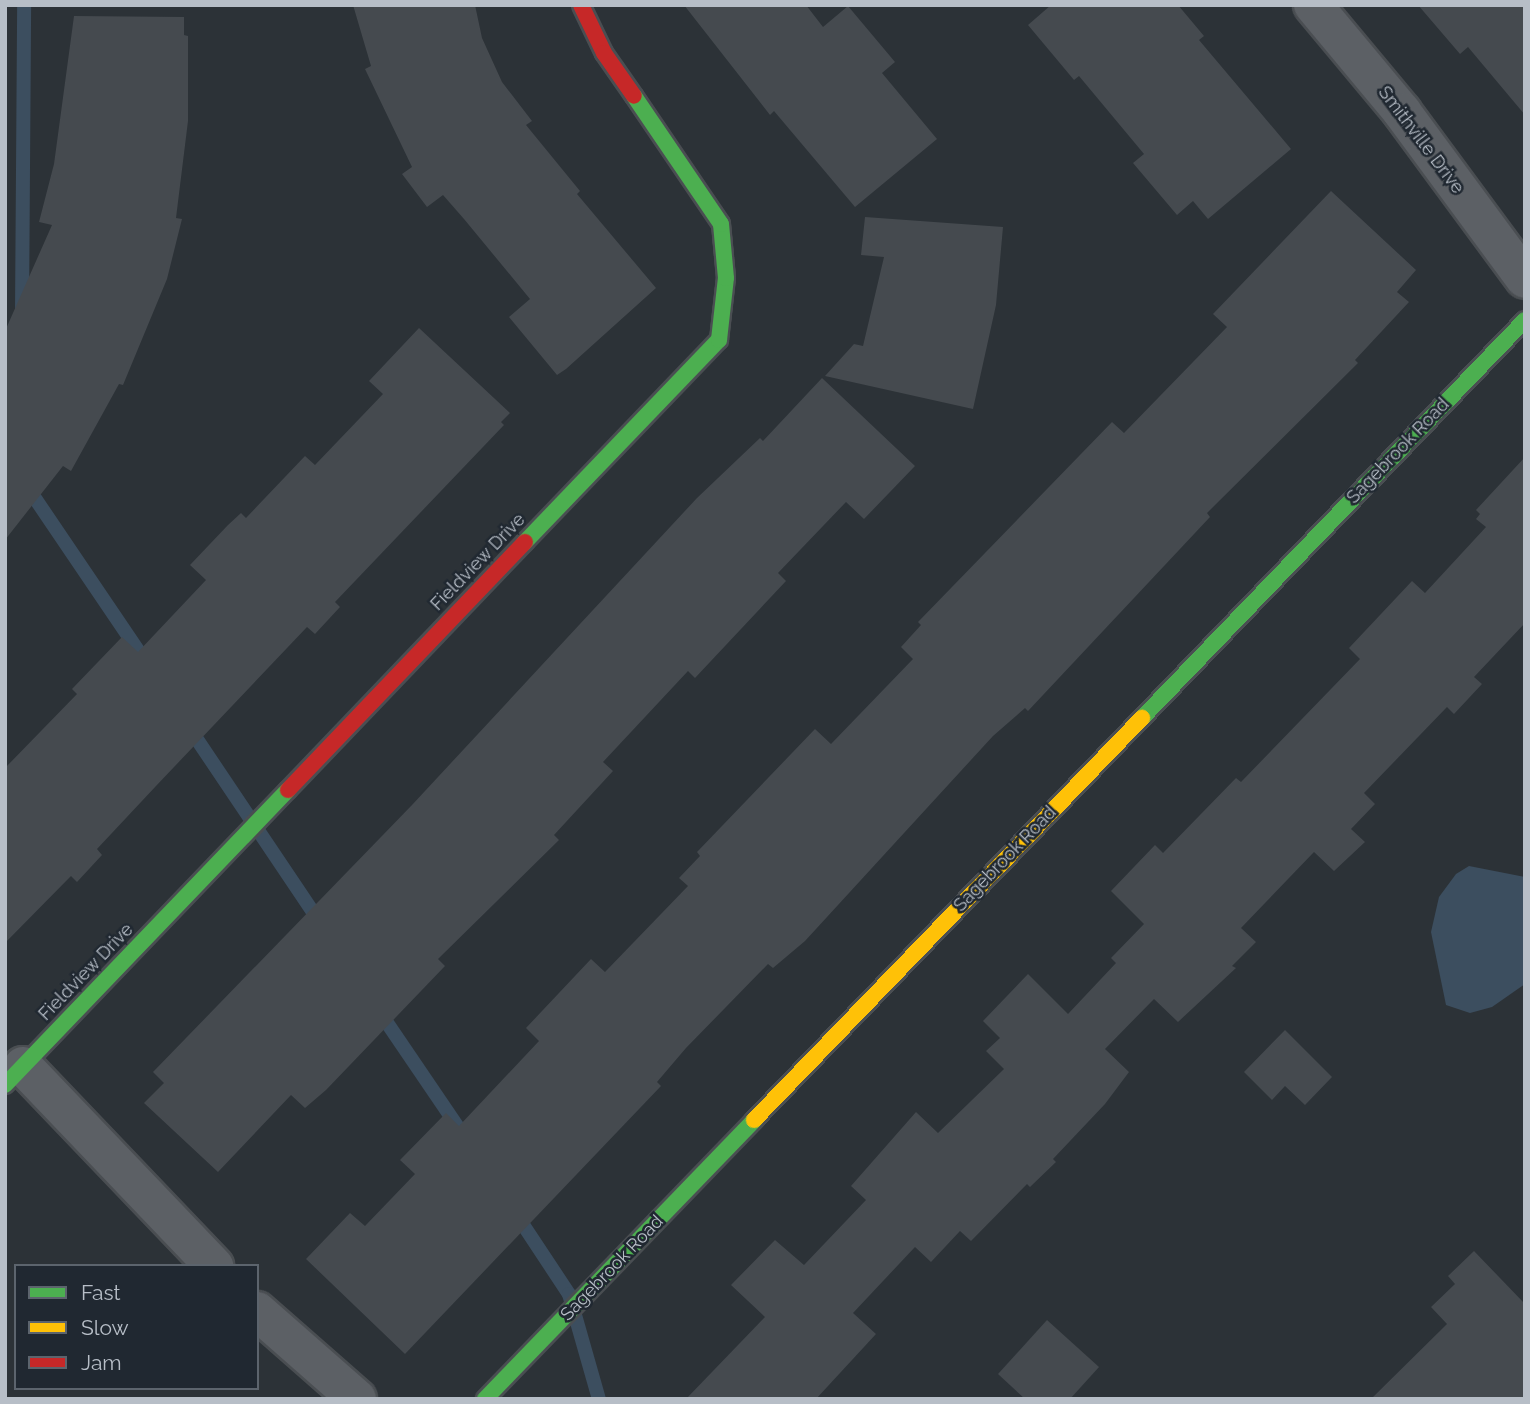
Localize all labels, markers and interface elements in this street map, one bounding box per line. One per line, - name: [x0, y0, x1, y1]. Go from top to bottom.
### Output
- street label: Smithville Drive: [1374, 82, 1468, 198]
- street label: Sagebrook Road: [1342, 394, 1454, 508]
- street label: Fieldview Drive: [426, 509, 530, 615]
- street label: Sagebrook Road: [949, 802, 1061, 916]
- street label: Fieldview Drive: [34, 919, 138, 1025]
- street label: Sagebrook Road: [556, 1211, 668, 1325]
- legend: [14, 1264, 259, 1390]
- text: Fast: [81, 1280, 121, 1305]
- text: Slow: [81, 1315, 129, 1340]
- text: Jam: [81, 1350, 122, 1375]

